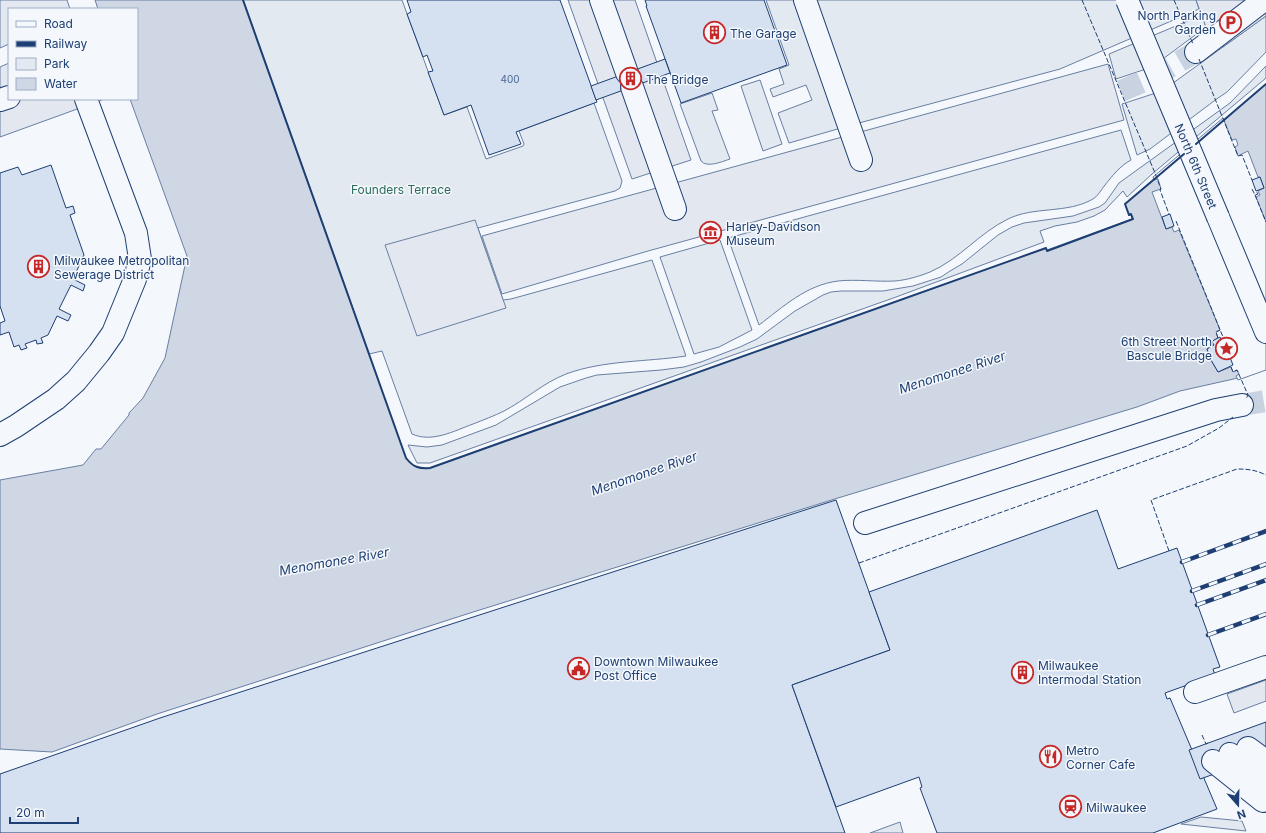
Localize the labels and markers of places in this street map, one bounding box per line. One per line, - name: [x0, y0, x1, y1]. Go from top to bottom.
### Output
- place label: North Parking Garden: [1138, 8, 1216, 37]
- parking icon: North Parking Garden: [1218, 9, 1244, 35]
- building icon: The Garage: [702, 20, 728, 46]
- place label: The Garage: [730, 26, 797, 41]
- building icon: The Bridge: [618, 66, 644, 92]
- place label: The Bridge: [646, 72, 708, 87]
- place label: Harley-Davidson Museum: [726, 219, 821, 248]
- museum icon: Harley-Davidson Museum: [697, 220, 723, 246]
- place label: Milwaukee Metropolitan Sewerage District: [54, 253, 189, 282]
- building icon: Milwaukee Metropolitan Sewerage District: [26, 254, 52, 280]
- place label: 6th Street North Bascule Bridge: [1121, 334, 1212, 363]
- place icon: 6th Street North Bascule Bridge: [1214, 335, 1240, 361]
- place label: Downtown Milwaukee Post Office: [594, 654, 718, 683]
- public building icon: Downtown Milwaukee Post Office: [566, 655, 592, 681]
- place label: Milwaukee Intermodal Station: [1038, 658, 1141, 687]
- building icon: Milwaukee Intermodal Station: [1009, 659, 1035, 685]
- place label: Metro Corner Cafe: [1066, 743, 1135, 772]
- restaurant icon: Metro Corner Cafe: [1037, 744, 1063, 770]
- station icon: Milwaukee: [1058, 794, 1084, 820]
- place label: Milwaukee: [1086, 800, 1147, 815]

